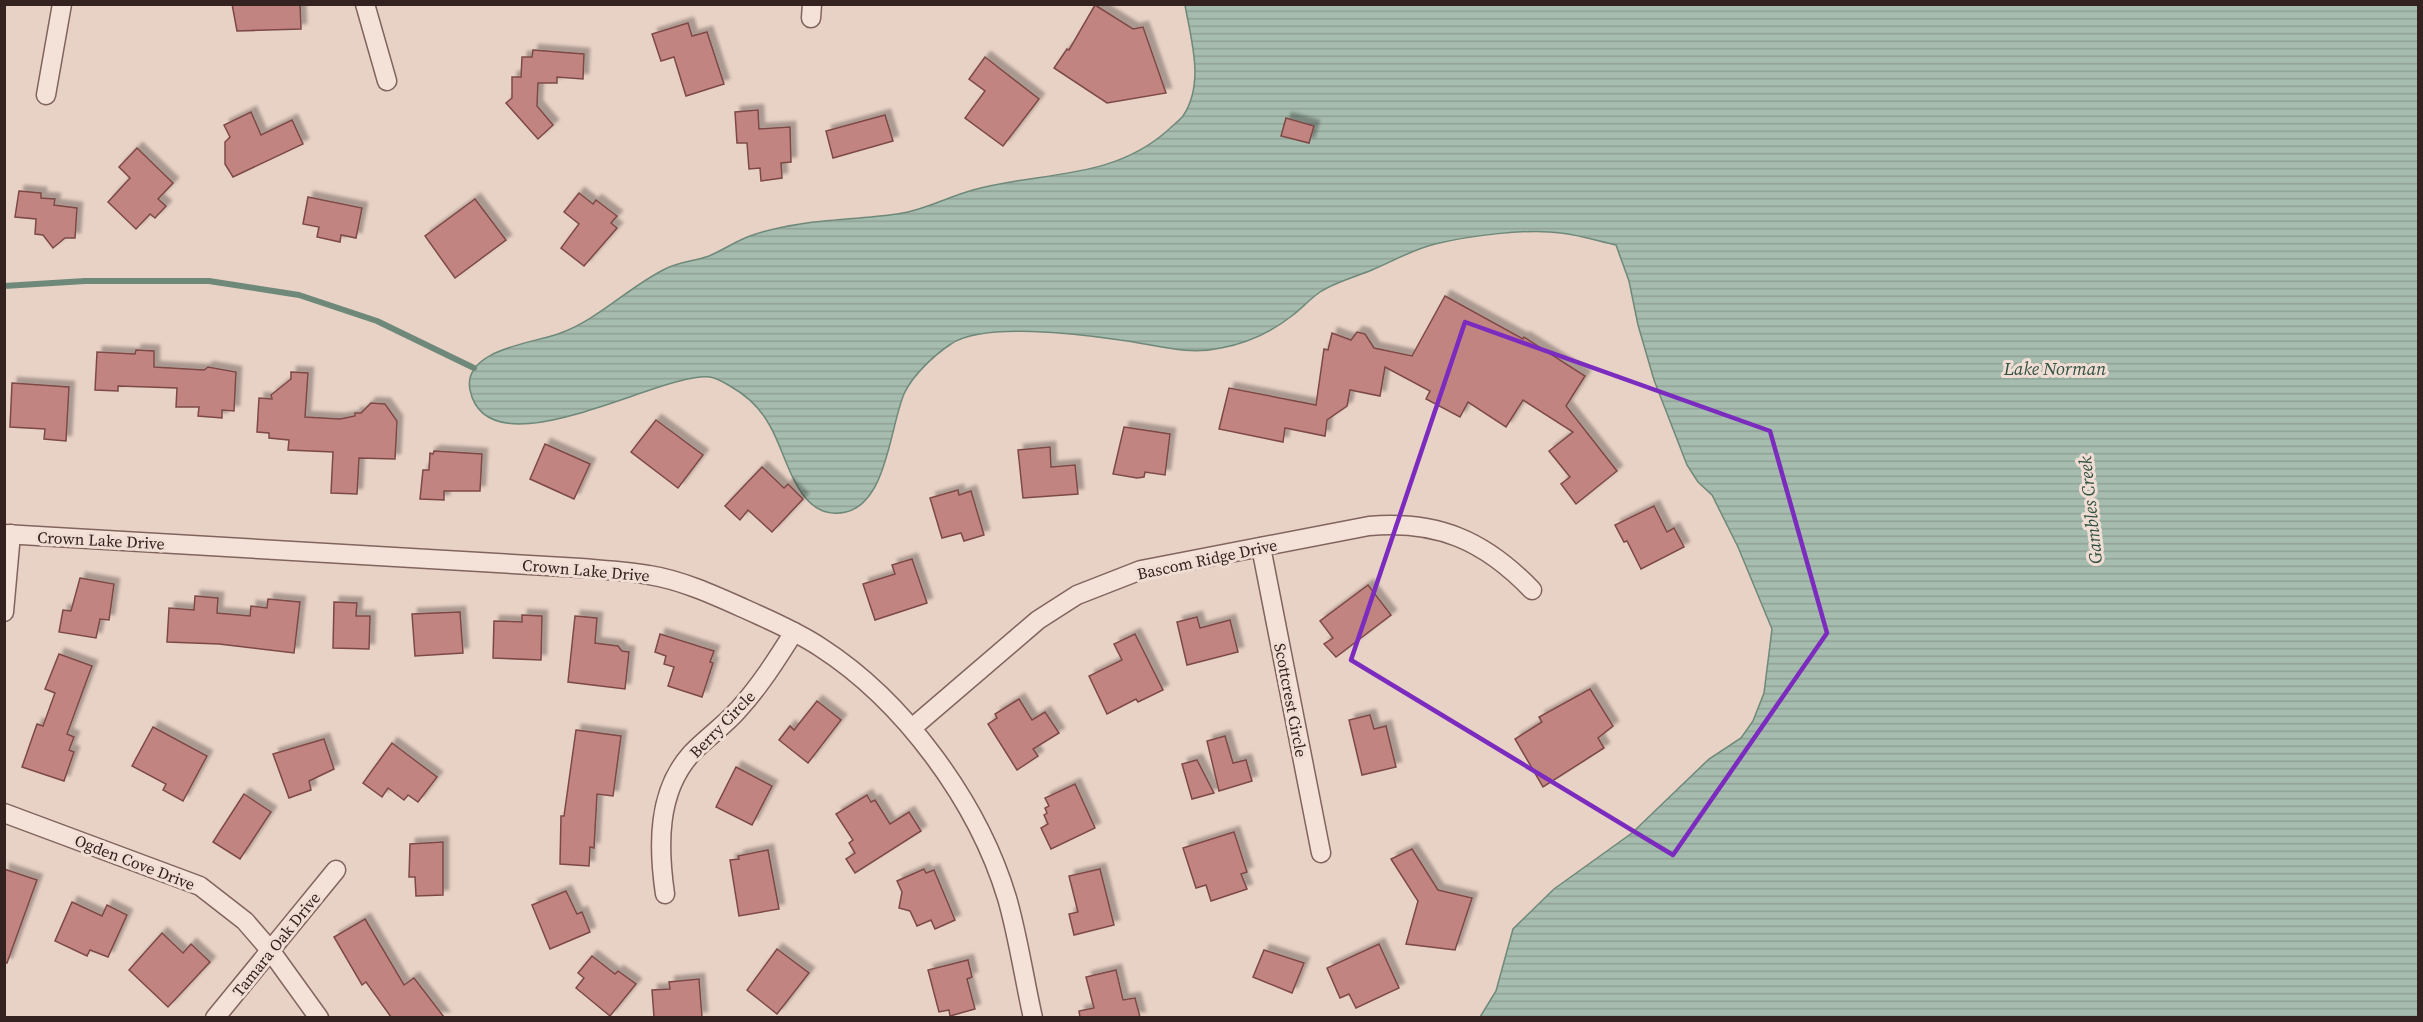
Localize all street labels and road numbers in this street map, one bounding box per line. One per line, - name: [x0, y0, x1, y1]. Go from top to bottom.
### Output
- street label: Crown Lake Drive: [37, 526, 165, 554]
- street label: Bascom Ridge Drive: [1135, 533, 1279, 585]
- street label: Crown Lake Drive: [521, 553, 651, 587]
- street label: Scottcrest Circle: [1269, 641, 1313, 759]
- street label: Berry Circle: [684, 685, 760, 763]
- street label: Ogden Cove Drive: [72, 829, 198, 895]
- street label: Tamara Oak Drive: [227, 887, 325, 1001]

